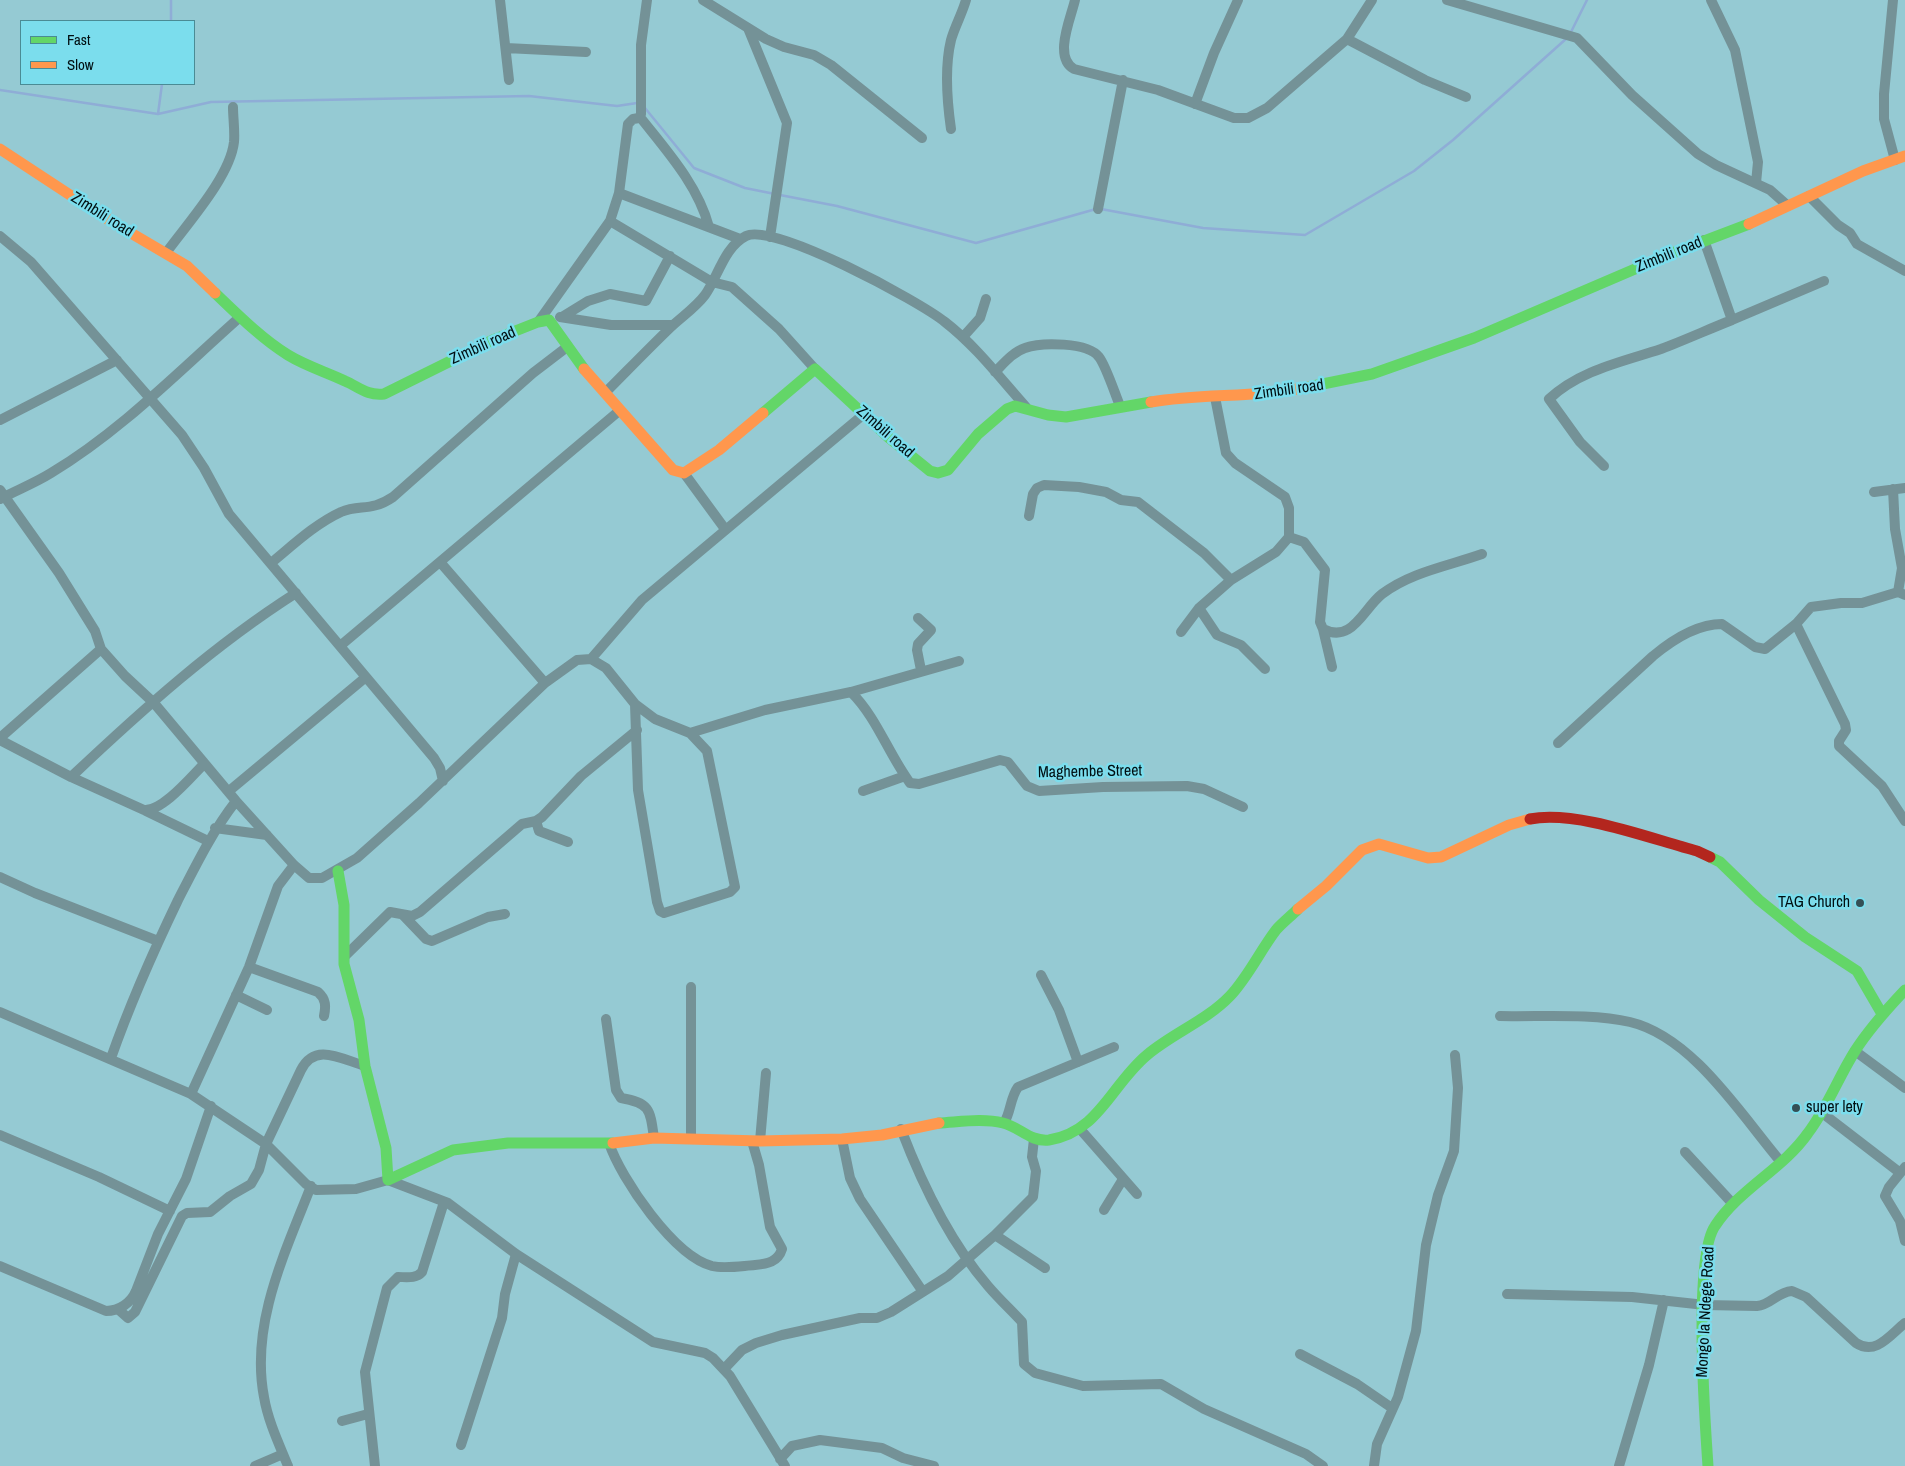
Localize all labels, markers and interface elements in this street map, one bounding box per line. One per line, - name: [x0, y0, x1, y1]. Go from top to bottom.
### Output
- legend: [20, 20, 195, 85]
- text: Fast: [67, 29, 90, 50]
- text: Slow: [67, 54, 94, 75]
- street label: Zimbili road: [67, 188, 137, 242]
- street label: Zimbili road: [1633, 233, 1705, 277]
- street label: Zimbili road: [447, 323, 519, 369]
- street label: Zimbili road: [1253, 376, 1325, 404]
- street label: Zimbili road: [852, 402, 918, 462]
- street label: Maghembe Street: [1038, 761, 1142, 783]
- place label: TAG Church: [1778, 893, 1850, 913]
- marker: TAG Church: [1854, 897, 1866, 909]
- place label: super lety: [1806, 1098, 1863, 1118]
- marker: super lety: [1790, 1102, 1802, 1114]
- street label: Mongo la Ndege Road: [1693, 1246, 1719, 1378]

